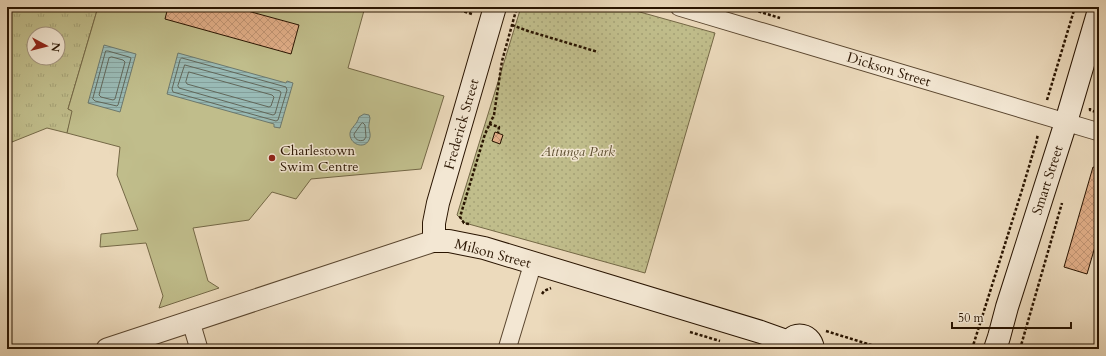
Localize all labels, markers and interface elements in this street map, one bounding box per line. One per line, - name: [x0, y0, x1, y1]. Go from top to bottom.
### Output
- north arrow: [26, 26, 66, 66]
- text: N: [47, 42, 63, 53]
- street label: Dickson Street: [845, 48, 934, 91]
- street label: Frederick Street: [439, 76, 484, 172]
- place label: Charlestown Swim Centre: [280, 141, 359, 176]
- park label: Attunga Park: [540, 142, 615, 161]
- street label: Smart Street: [1027, 142, 1068, 217]
- marker: Charlestown Swim Centre: [267, 153, 277, 163]
- street label: Milson Street: [453, 234, 534, 273]
- scale bar: [952, 304, 1071, 330]
- text: 50 m: [958, 310, 985, 326]

